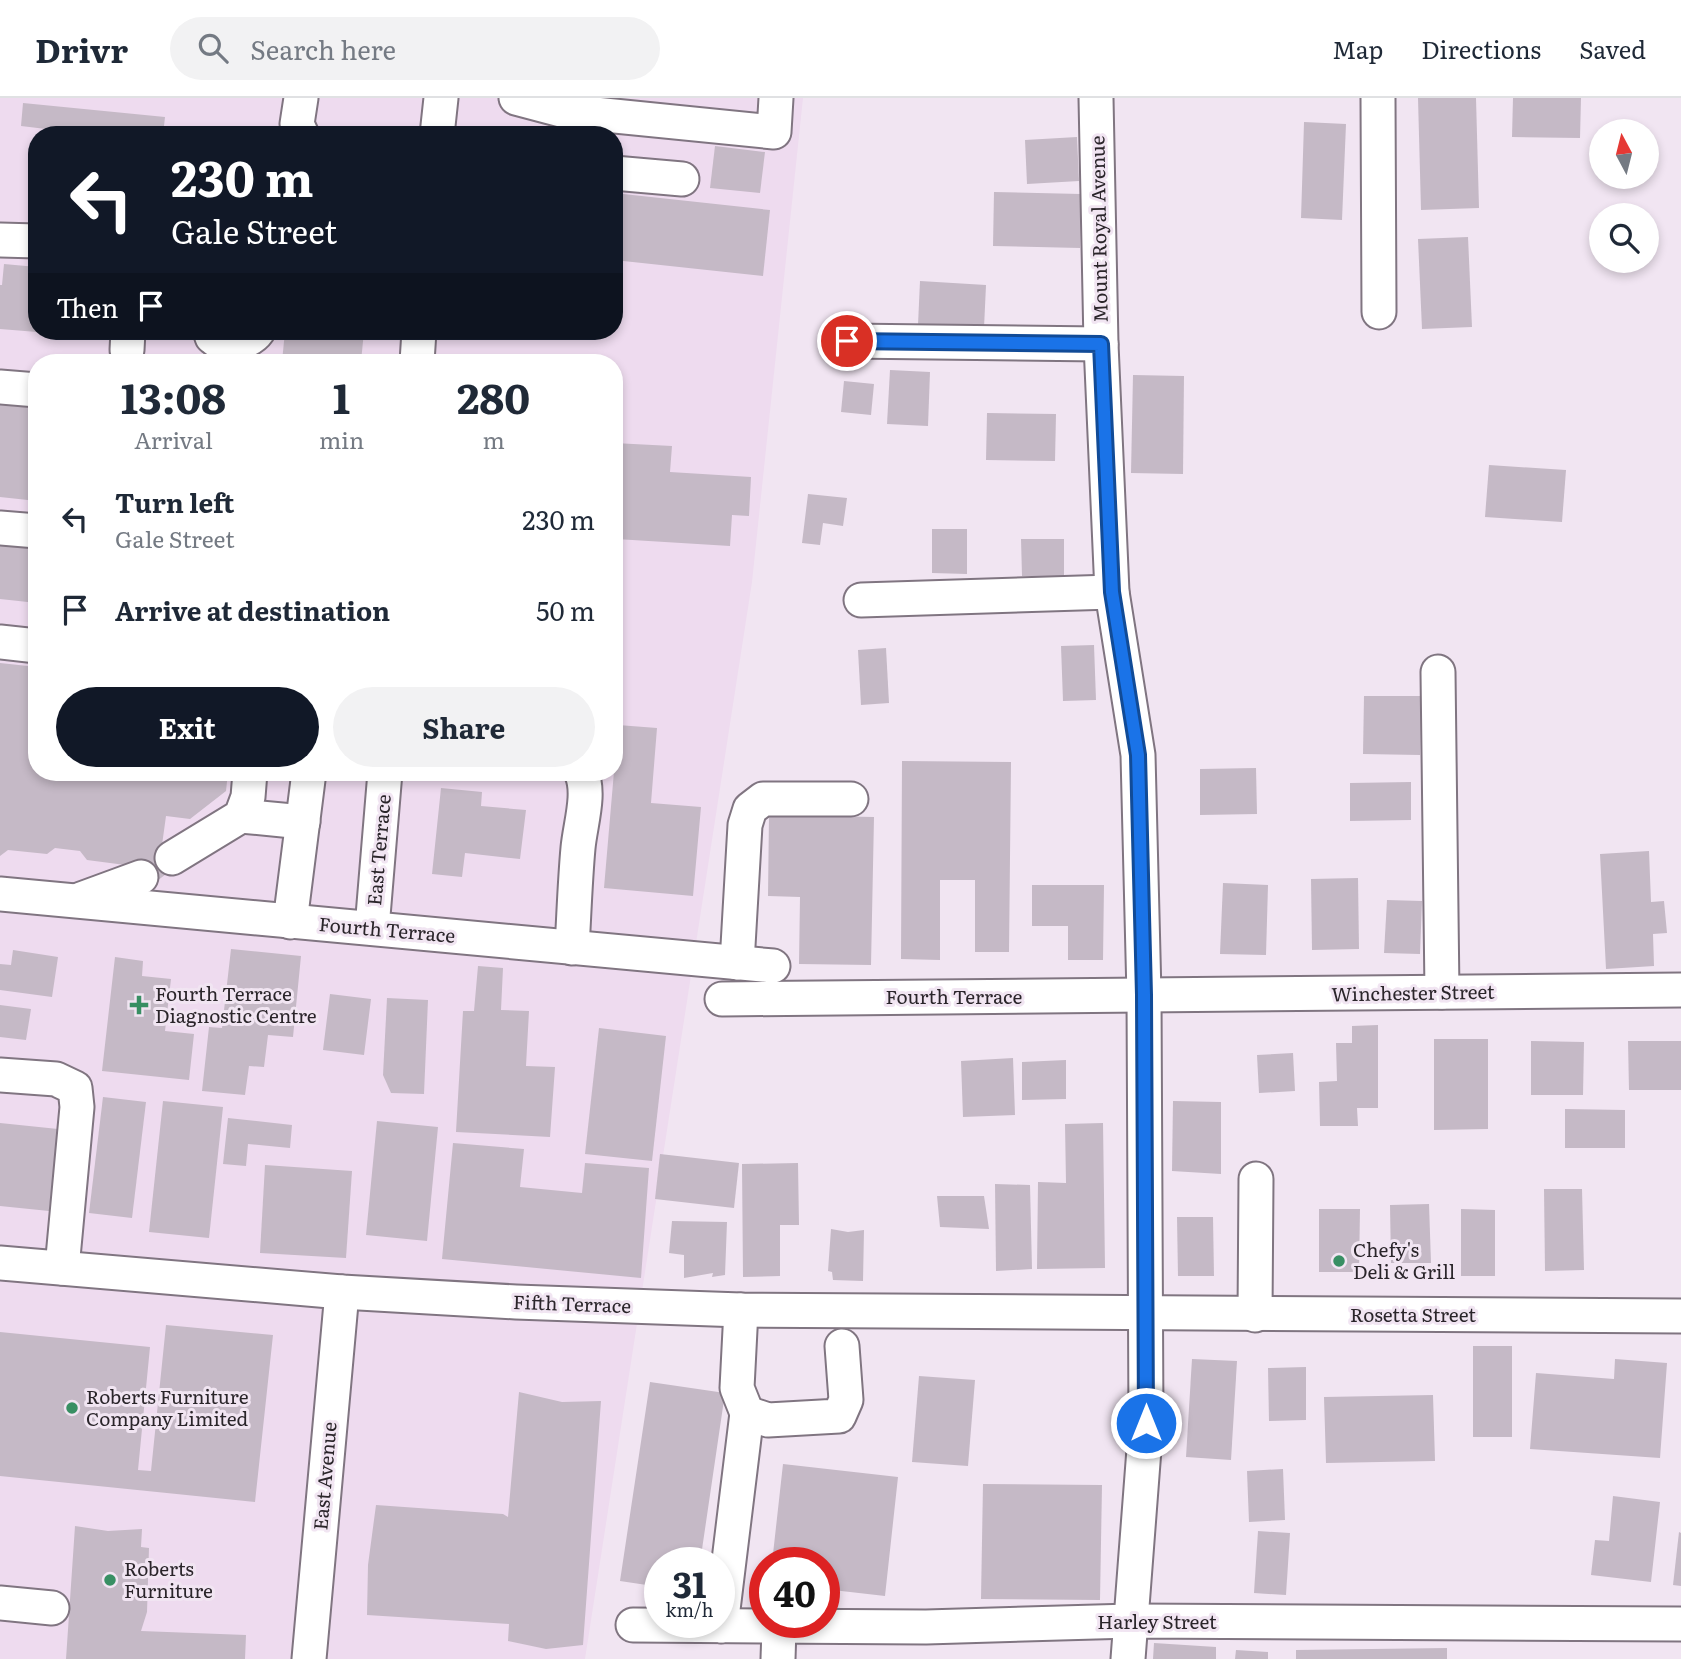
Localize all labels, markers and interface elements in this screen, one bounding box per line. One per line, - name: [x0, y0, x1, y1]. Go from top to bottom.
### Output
- search box: [170, 17, 660, 80]
- text: Drivr: [35, 24, 128, 73]
- icon: search: [194, 29, 232, 67]
- text: Search here: [250, 29, 396, 68]
- text: Map: [1332, 31, 1383, 66]
- text: Directions: [1421, 31, 1541, 66]
- text: Saved: [1579, 31, 1646, 66]
- north arrow: [1589, 119, 1659, 189]
- map controls: [1589, 119, 1659, 273]
- street label: Mount Royal Avenue: [1082, 135, 1114, 323]
- text: 230 m: [171, 139, 314, 212]
- icon: left: [56, 154, 147, 245]
- button: search: [1589, 203, 1659, 273]
- text: Gale Street: [171, 206, 337, 254]
- text: Then: [56, 287, 118, 326]
- icon: arrive: [132, 287, 170, 325]
- pin: [817, 311, 877, 371]
- icon: arrive: [828, 322, 866, 360]
- text: 13:08: [121, 365, 226, 427]
- text: 1: [333, 365, 350, 427]
- text: 280: [457, 365, 530, 427]
- text: Arrival: [134, 422, 213, 456]
- text: min: [319, 422, 364, 456]
- text: m: [482, 422, 505, 456]
- text: Turn left: [115, 482, 234, 521]
- text: 230 m: [522, 499, 595, 538]
- icon: left: [56, 500, 94, 538]
- text: Gale Street: [115, 521, 235, 555]
- text: Arrive at destination: [115, 590, 390, 629]
- text: 50 m: [536, 590, 595, 629]
- icon: arrive: [56, 591, 94, 629]
- button: Exit: [56, 687, 319, 767]
- button: Share: [333, 687, 595, 767]
- street label: East Terrace: [359, 793, 397, 907]
- street label: Fourth Terrace: [318, 909, 457, 949]
- street label: Winchester Street: [1331, 977, 1495, 1007]
- place label: Fourth Terrace Diagnostic Centre: [155, 979, 317, 1029]
- street label: Fourth Terrace: [886, 982, 1023, 1010]
- marker: Fourth Terrace Diagnostic Centre: [129, 995, 149, 1015]
- place label: Chefy's Deli & Grill: [1353, 1235, 1455, 1285]
- marker: Chefy's Deli & Grill: [1331, 1253, 1347, 1269]
- street label: Fifth Terrace: [513, 1287, 632, 1319]
- street label: Rosetta Street: [1350, 1300, 1476, 1328]
- place label: Roberts Furniture Company Limited: [86, 1382, 249, 1432]
- position arrow: [1109, 1386, 1183, 1460]
- marker: Roberts Furniture Company Limited: [64, 1400, 80, 1416]
- street label: East Avenue: [305, 1420, 343, 1531]
- speed limit sign: 40: [749, 1547, 840, 1638]
- place label: Roberts Furniture: [124, 1554, 213, 1604]
- text: 31: [672, 1557, 707, 1609]
- marker: Roberts Furniture: [102, 1572, 118, 1588]
- text: km/h: [666, 1596, 713, 1623]
- street label: Harley Street: [1097, 1607, 1217, 1635]

